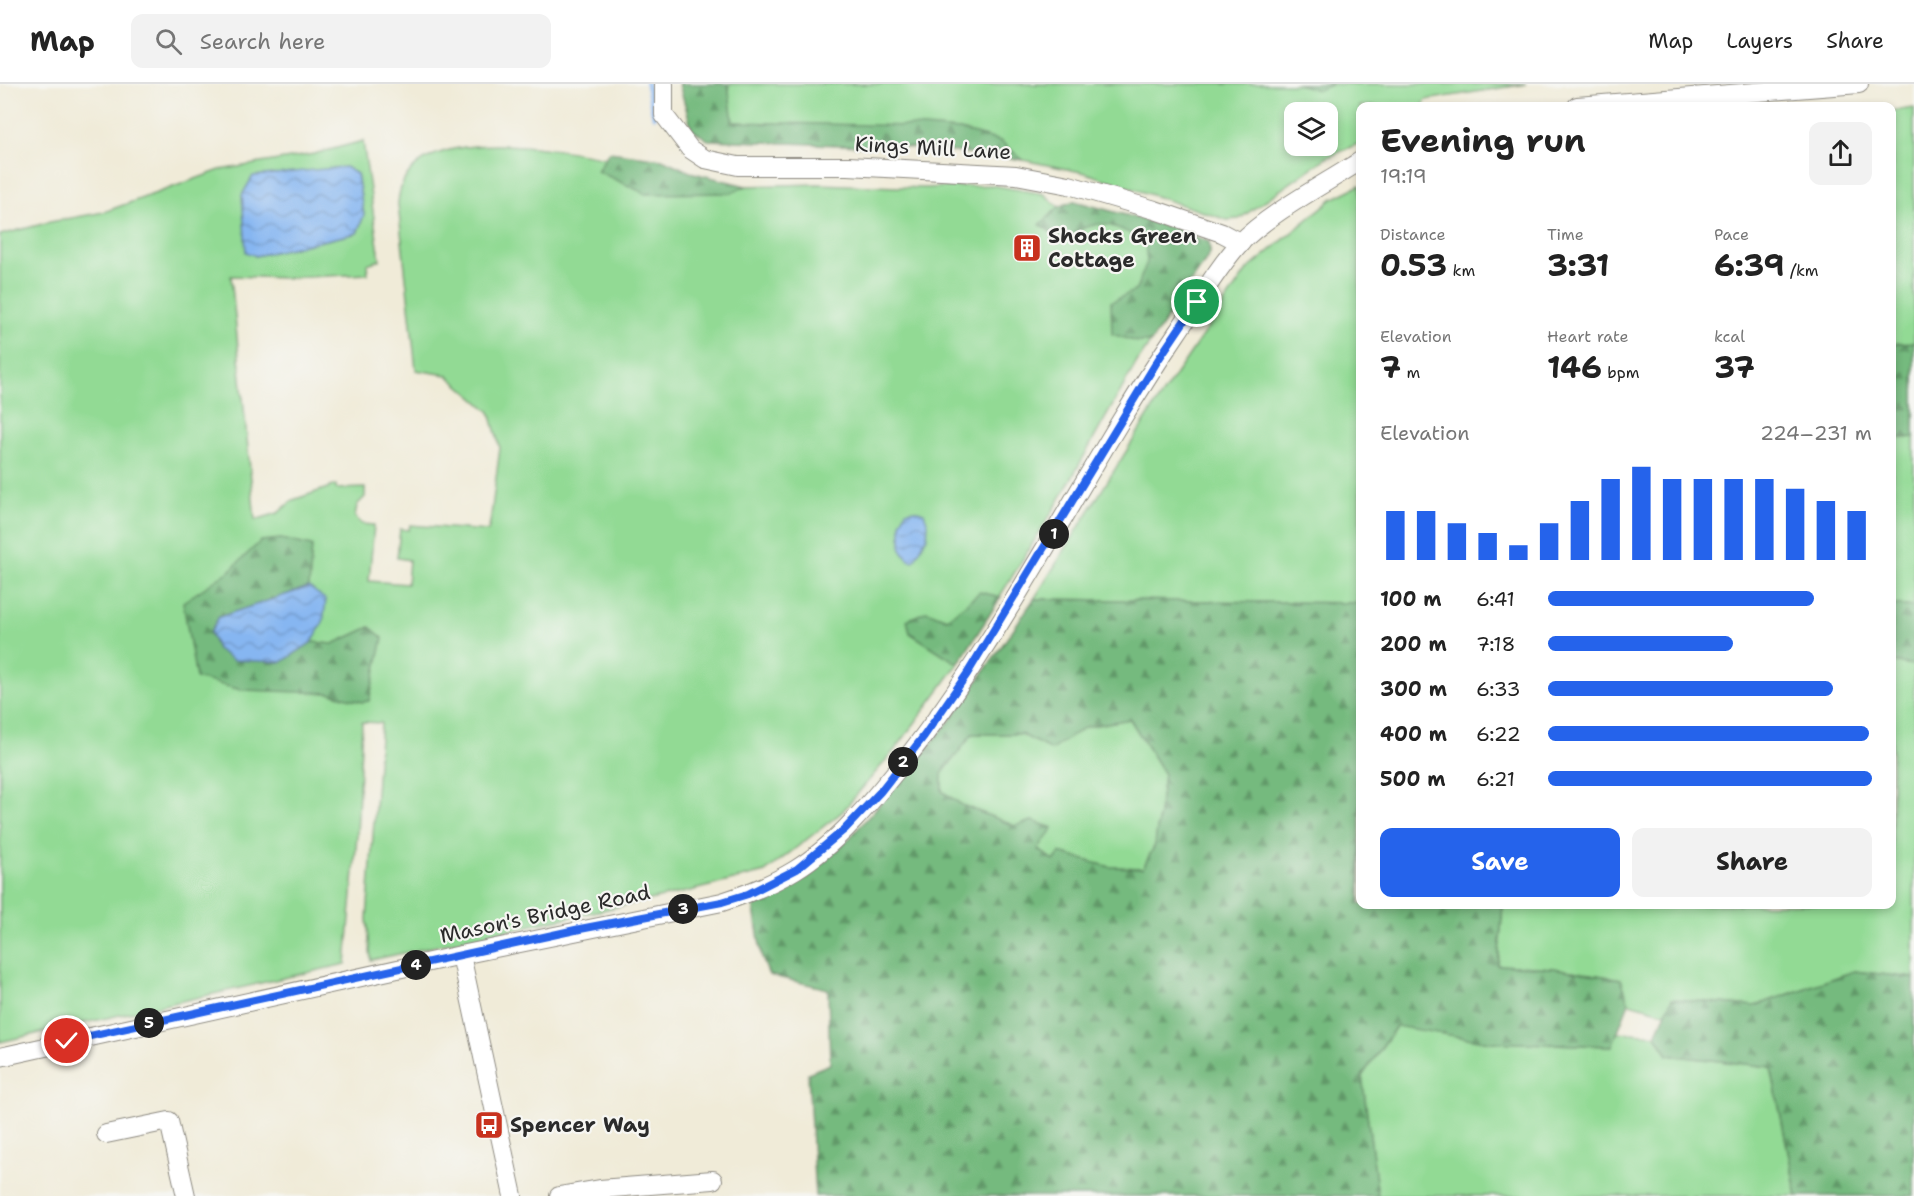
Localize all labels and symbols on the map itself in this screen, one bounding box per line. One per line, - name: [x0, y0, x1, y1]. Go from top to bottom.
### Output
- street label: Kings Mill Lane: [854, 130, 1012, 166]
- place label: Shocks Green Cottage: [1048, 222, 1197, 274]
- building icon: Shocks Green Cottage: [1011, 232, 1043, 264]
- pin: [1171, 276, 1222, 327]
- pin: 1: [1039, 519, 1069, 549]
- pin: 2: [888, 747, 918, 777]
- street label: Mason's Bridge Road: [437, 878, 653, 950]
- pin: 3: [668, 894, 698, 924]
- pin: 4: [401, 950, 431, 980]
- pin: 5: [134, 1008, 164, 1038]
- pin: [41, 1015, 92, 1066]
- bus stop icon: Spencer Way: [473, 1109, 505, 1141]
- place label: Spencer Way: [510, 1111, 650, 1139]

